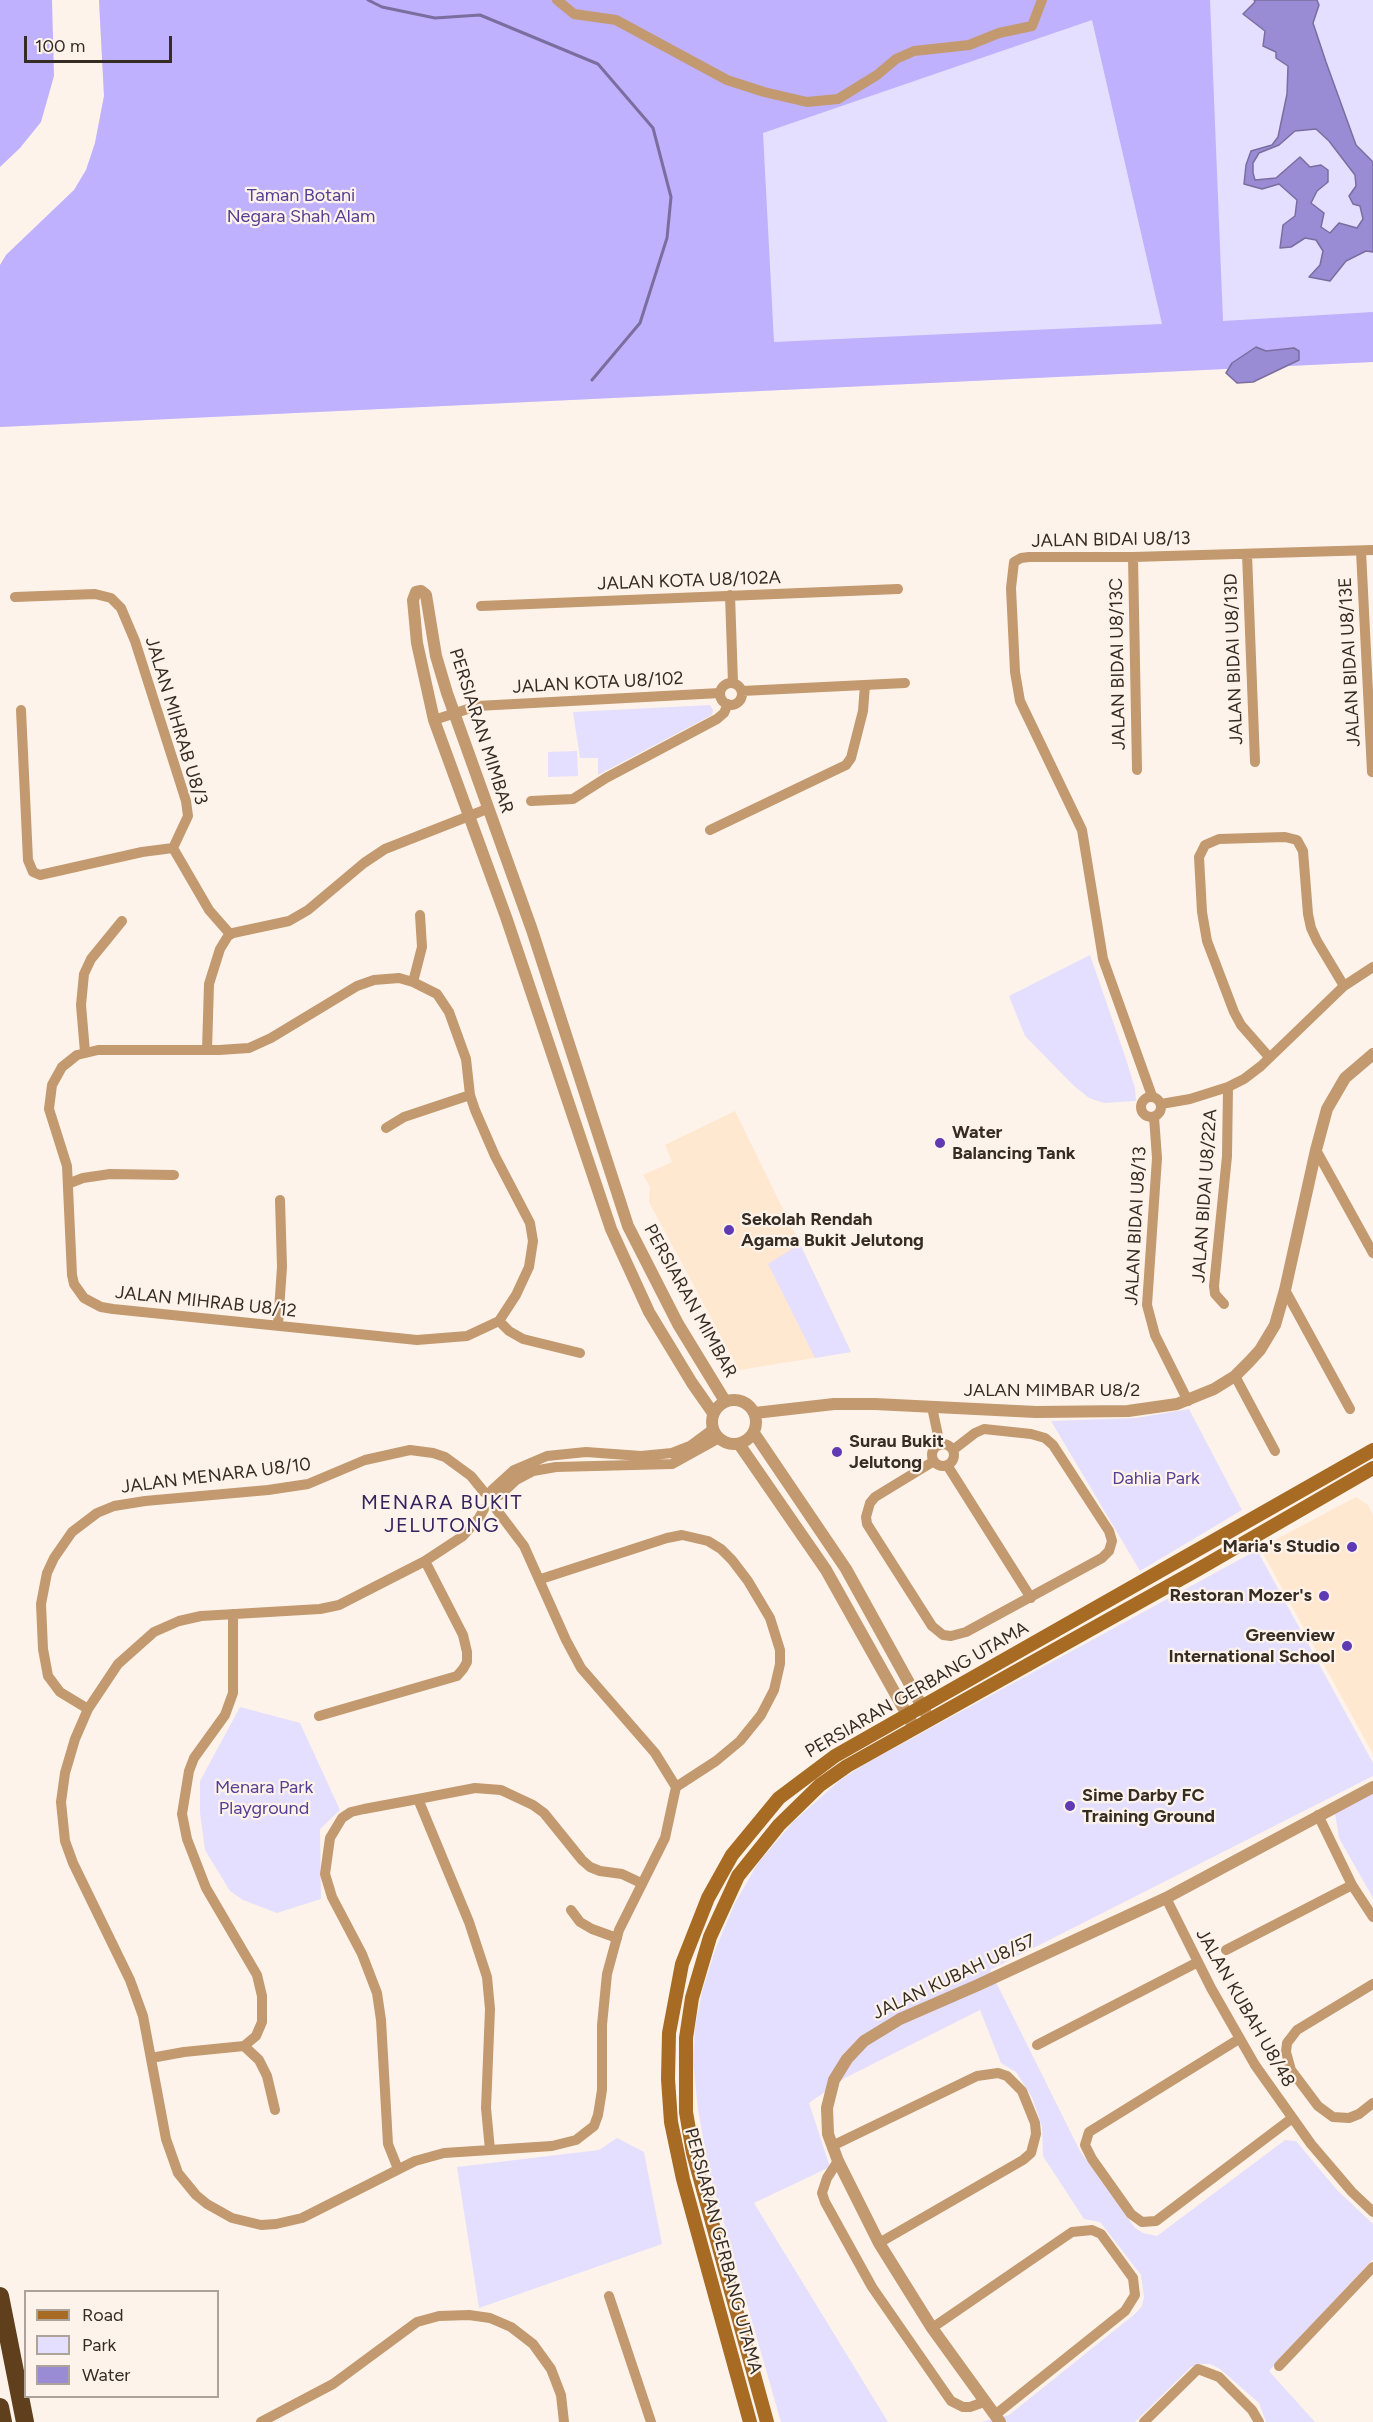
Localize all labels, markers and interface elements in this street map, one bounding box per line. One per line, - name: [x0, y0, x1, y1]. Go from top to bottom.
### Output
- scale bar: [27, 24, 176, 62]
- text: 100 m: [35, 35, 85, 57]
- park label: Taman Botani Negara Shah Alam: [227, 185, 375, 228]
- street label: JALAN BIDAI U8/13: [1031, 528, 1191, 552]
- street label: JALAN KOTA U8/102A: [597, 567, 781, 595]
- street label: JALAN BIDAI U8/13D: [1220, 573, 1248, 745]
- street label: JALAN BIDAI U8/13E: [1335, 577, 1365, 747]
- street label: JALAN BIDAI U8/13C: [1106, 578, 1130, 750]
- street label: JALAN MIHRAB U8/3: [140, 634, 212, 808]
- street label: PERSIARAN MIMBAR: [444, 646, 518, 816]
- street label: JALAN KOTA U8/102: [512, 668, 684, 698]
- street label: JALAN BIDAI U8/22A: [1188, 1108, 1222, 1284]
- place label: Water Balancing Tank: [952, 1122, 1076, 1164]
- marker: Water Balancing Tank: [933, 1136, 947, 1150]
- street label: JALAN BIDAI U8/13: [1121, 1146, 1151, 1306]
- place label: Sekolah Rendah Agama Bukit Jelutong: [741, 1209, 924, 1252]
- street label: PERSIARAN MIMBAR: [639, 1220, 741, 1382]
- marker: Sekolah Rendah Agama Bukit Jelutong: [722, 1223, 736, 1237]
- street label: JALAN MIHRAB U8/12: [114, 1282, 298, 1322]
- street label: JALAN MIMBAR U8/2: [964, 1380, 1140, 1402]
- place label: Surau Bukit Jelutong: [849, 1431, 944, 1474]
- marker: Surau Bukit Jelutong: [830, 1445, 844, 1459]
- street label: JALAN MENARA U8/10: [120, 1454, 312, 1498]
- park label: Dahlia Park: [1112, 1468, 1200, 1490]
- district label: MENARA BUKIT JELUTONG: [361, 1491, 523, 1538]
- place label: Maria's Studio: [1222, 1536, 1340, 1558]
- marker: Maria's Studio: [1345, 1540, 1359, 1554]
- place label: Restoran Mozer's: [1170, 1585, 1312, 1607]
- marker: Restoran Mozer's: [1317, 1589, 1331, 1603]
- street label: PERSIARAN GERBANG UTAMA: [802, 1617, 1032, 1763]
- place label: Greenview International School: [1169, 1625, 1335, 1668]
- marker: Greenview International School: [1340, 1639, 1354, 1653]
- park label: Menara Park Playground: [215, 1777, 313, 1820]
- place label: Sime Darby FC Training Ground: [1082, 1785, 1215, 1828]
- marker: Sime Darby FC Training Ground: [1063, 1799, 1077, 1813]
- street label: JALAN KUBAH U8/48: [1191, 1925, 1299, 2091]
- street label: JALAN KUBAH U8/57: [869, 1930, 1039, 2024]
- street label: PERSIARAN GERBANG UTAMA: [680, 2126, 766, 2376]
- legend: [24, 2290, 219, 2398]
- text: Road: [82, 2304, 123, 2326]
- text: Park: [82, 2334, 116, 2356]
- text: Water: [82, 2364, 130, 2386]

